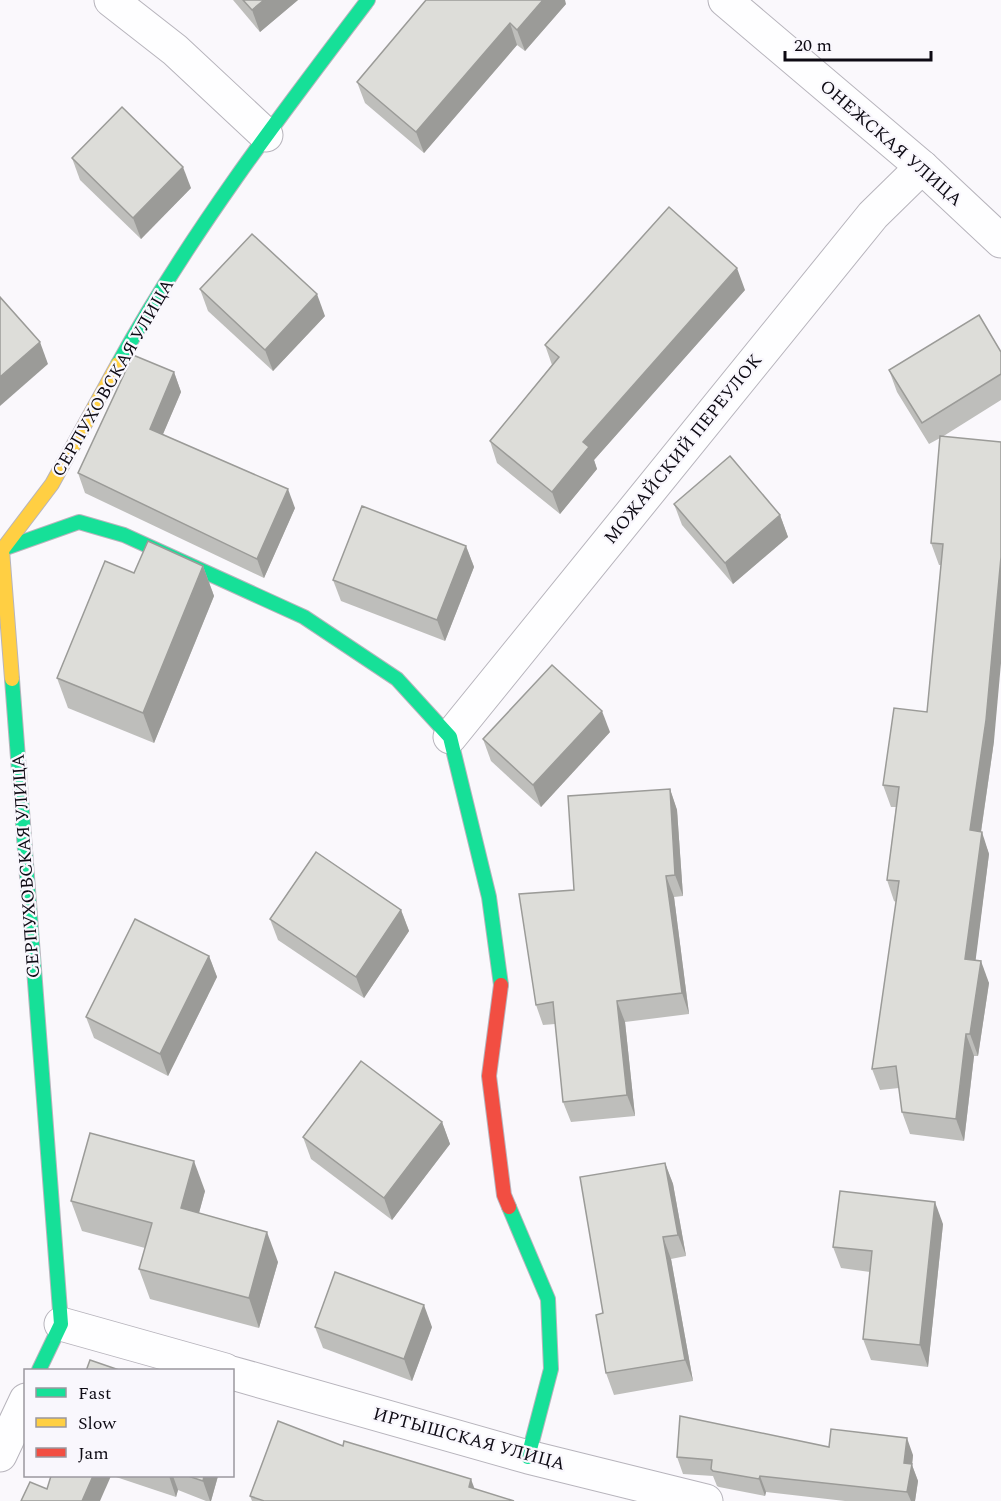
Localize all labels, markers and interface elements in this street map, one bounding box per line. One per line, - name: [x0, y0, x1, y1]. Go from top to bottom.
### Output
- scale bar: [785, 24, 930, 62]
- text: 20 m: [794, 32, 832, 59]
- street label: ОНЕЖСКАЯ УЛИЦА: [814, 73, 968, 213]
- street label: СЕРПУХОВСКАЯ УЛИЦА: [45, 274, 181, 482]
- street label: МОЖАЙСКИЙ ПЕРЕУЛОК: [598, 348, 769, 550]
- street label: СЕРПУХОВСКАЯ УЛИЦА: [5, 753, 47, 979]
- legend: [24, 1369, 234, 1477]
- text: Fast: [78, 1380, 111, 1407]
- street label: ИРТЫШСКАЯ УЛИЦА: [370, 1400, 568, 1478]
- text: Slow: [78, 1410, 117, 1437]
- text: Jam: [78, 1440, 109, 1467]

